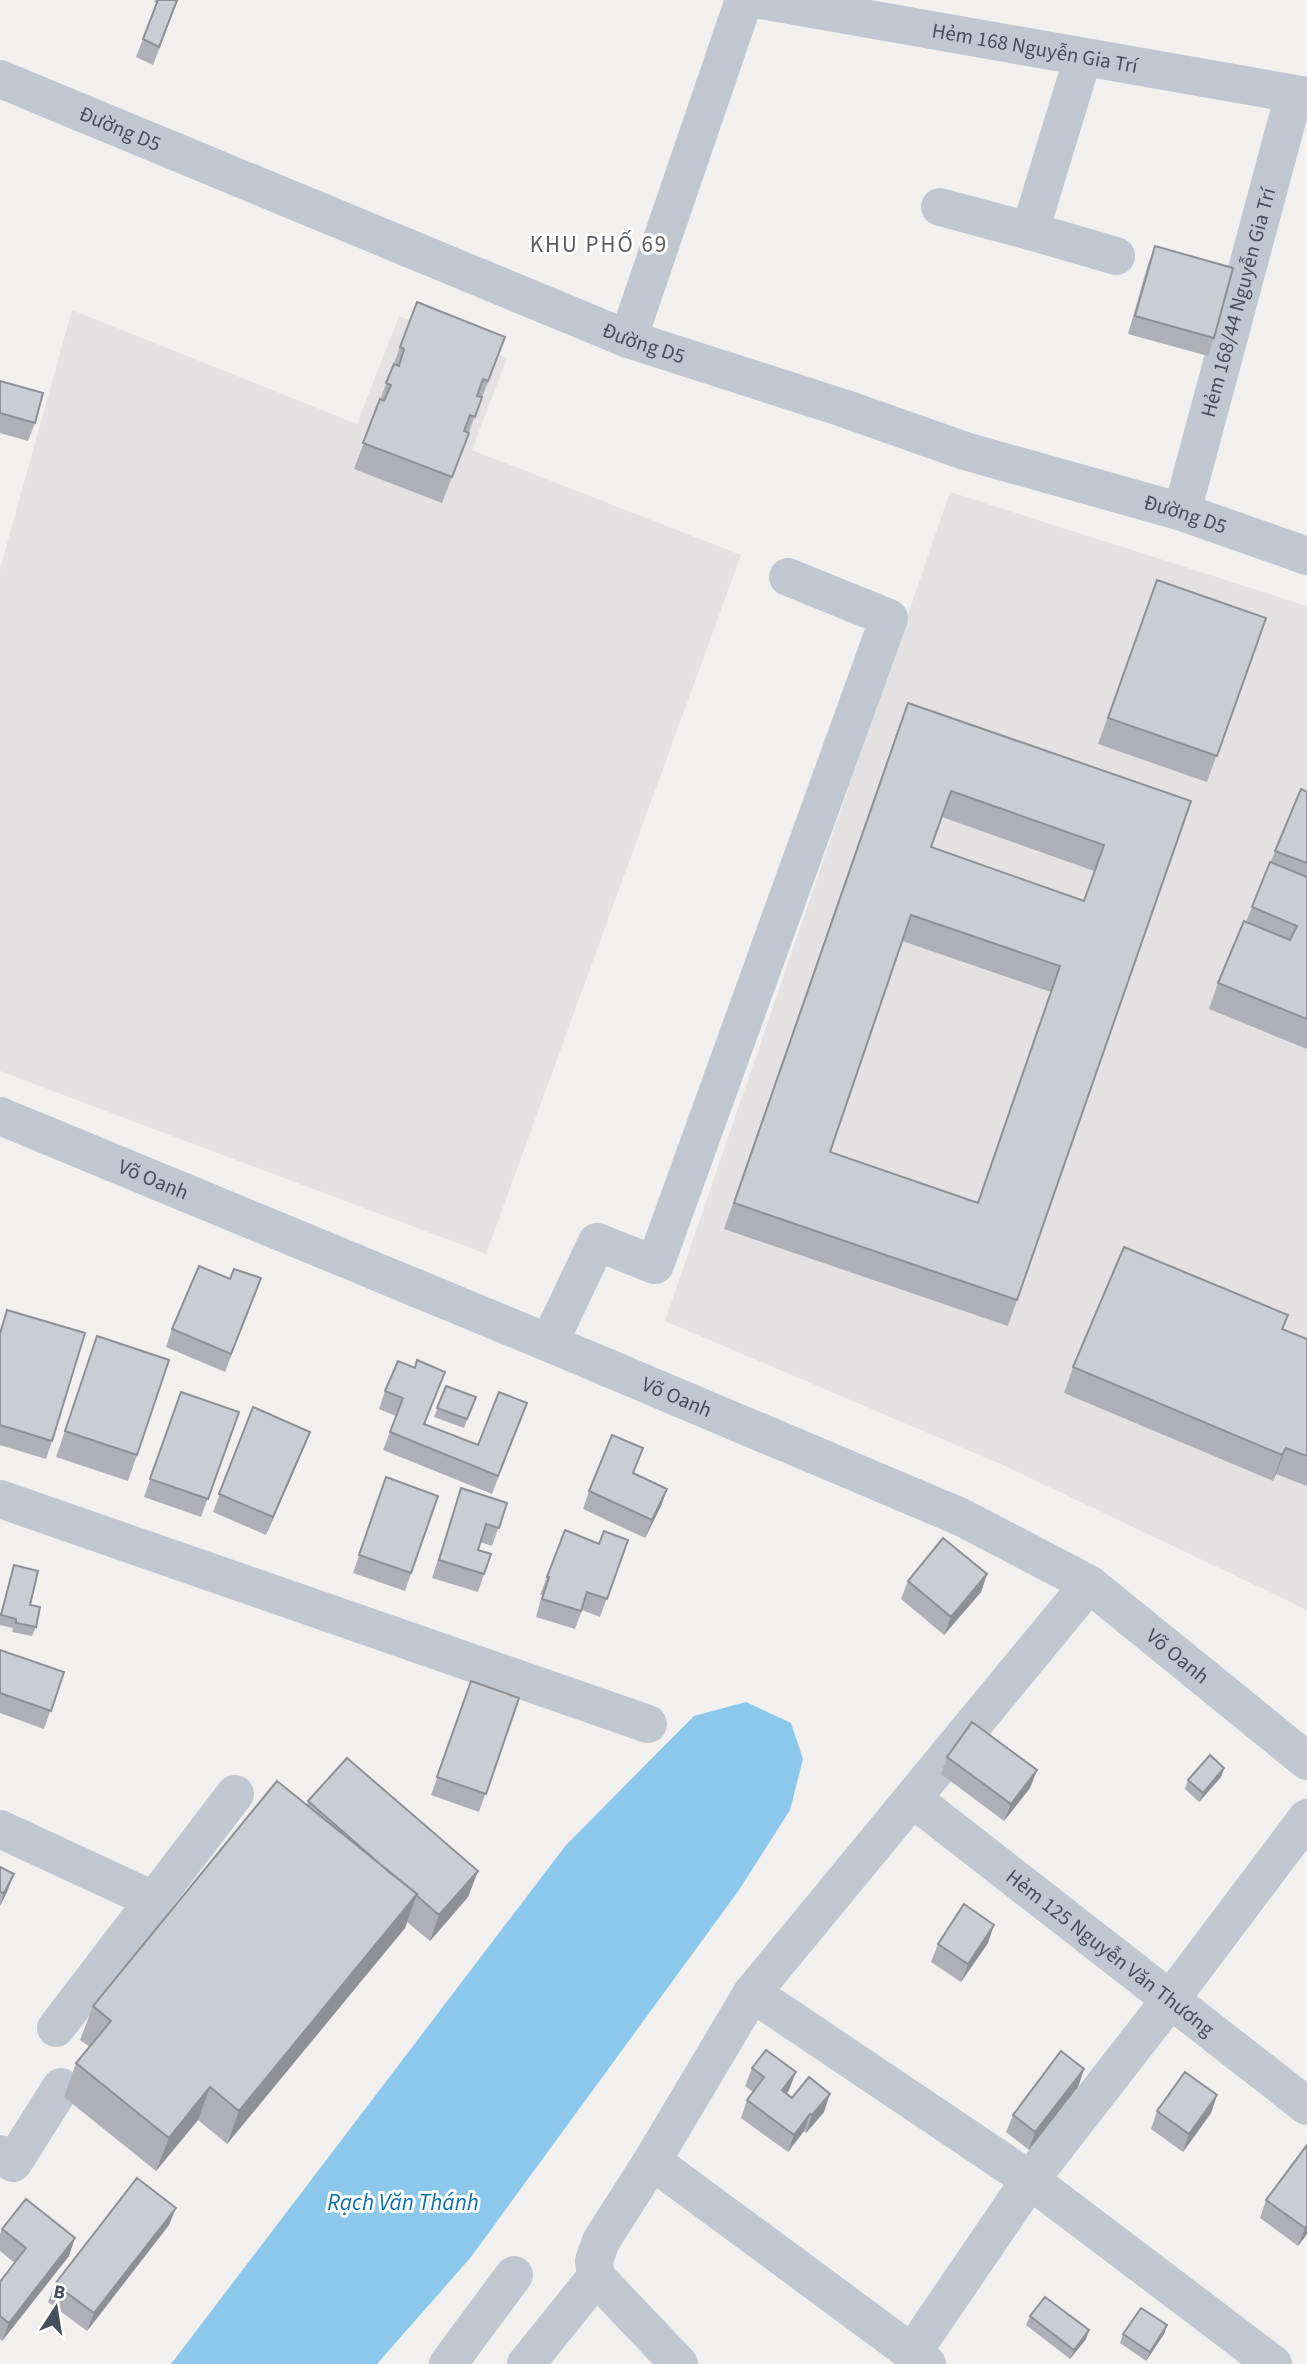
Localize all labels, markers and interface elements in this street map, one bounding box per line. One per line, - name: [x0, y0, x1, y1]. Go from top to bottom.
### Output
- street label: Hẻm 168 Nguyễn Gia Trí: [930, 15, 1141, 81]
- street label: Đường D5: [75, 98, 166, 159]
- street label: Hẻm 168/44 Nguyễn Gia Trí: [1193, 183, 1283, 421]
- district label: KHU PHỐ 69: [530, 228, 668, 261]
- street label: Đường D5: [598, 315, 689, 371]
- street label: Đường D5: [1140, 487, 1231, 542]
- street label: Võ Oanh: [114, 1152, 193, 1207]
- street label: Võ Oanh: [637, 1369, 717, 1425]
- street label: Võ Oanh: [1140, 1621, 1216, 1691]
- street label: Hẻm 125 Nguyễn Văn Thương: [1000, 1862, 1221, 2044]
- water label: Rạch Văn Thánh: [327, 2186, 479, 2219]
- north arrow: [21, 2273, 91, 2343]
- text: B: [51, 2278, 68, 2307]

